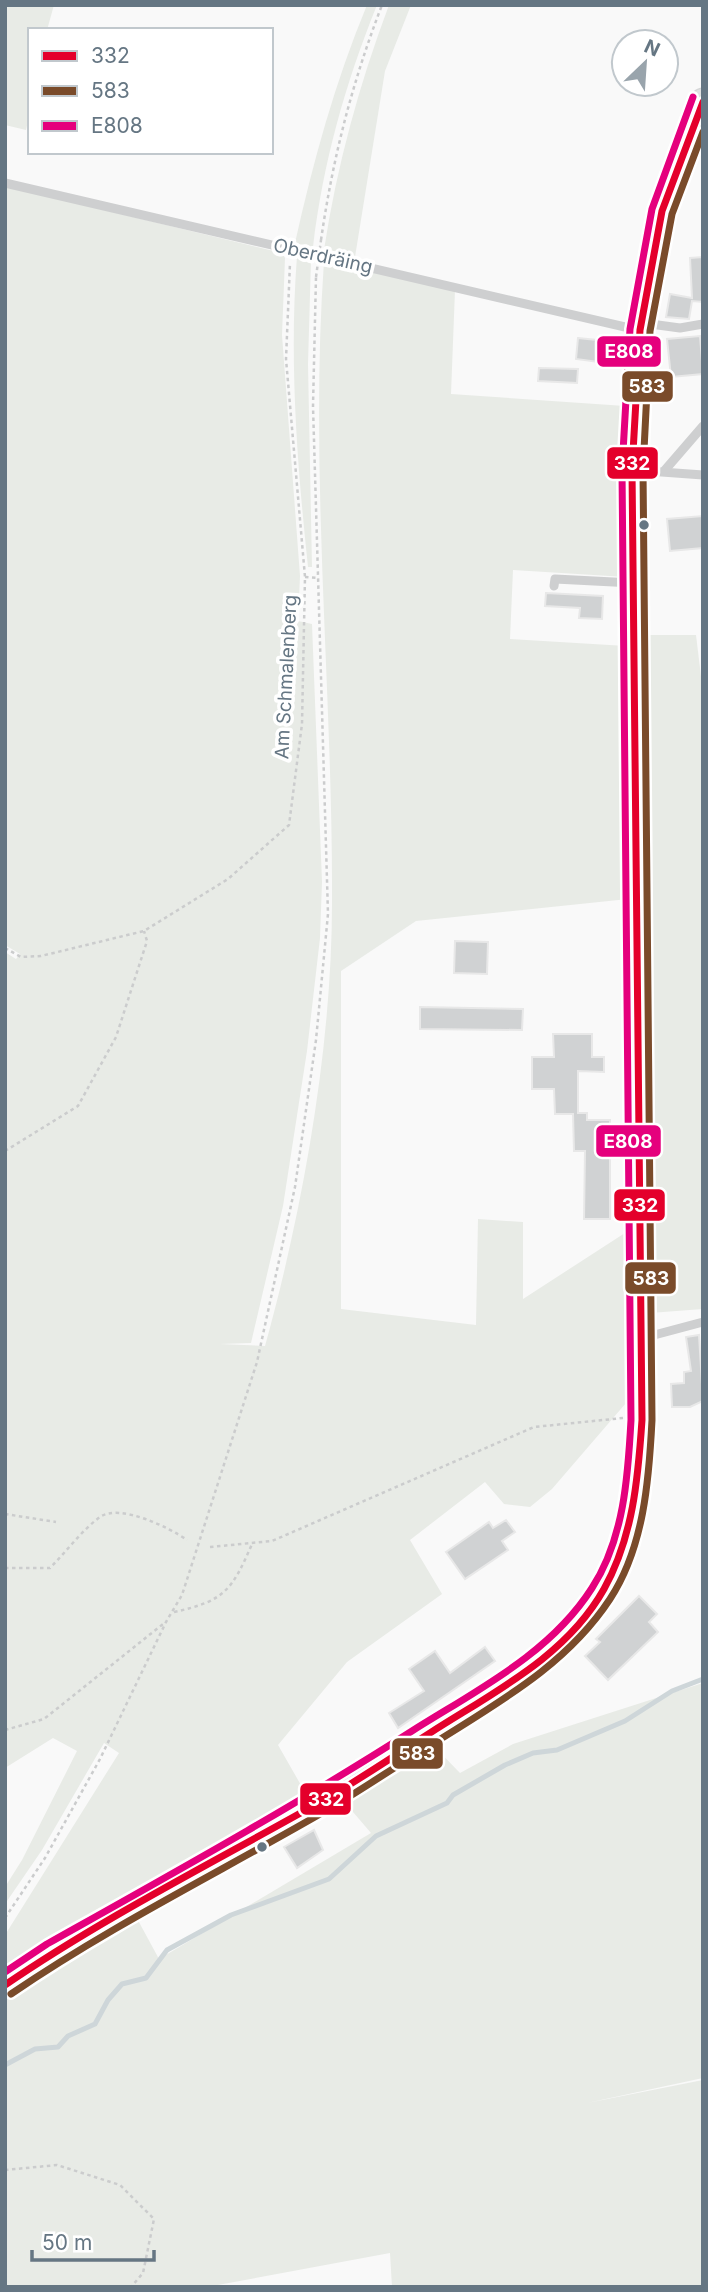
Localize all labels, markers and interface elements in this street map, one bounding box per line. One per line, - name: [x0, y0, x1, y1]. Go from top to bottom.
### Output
- legend: [28, 28, 273, 154]
- north arrow: [610, 28, 680, 98]
- text: N: [641, 35, 663, 62]
- text: 332: [91, 43, 130, 68]
- text: 583: [91, 78, 130, 103]
- text: E808: [91, 113, 143, 138]
- street label: Oberdräing: [271, 233, 375, 279]
- line badge: E808: [596, 335, 662, 368]
- text: E808: [604, 340, 654, 363]
- line badge: 583: [621, 370, 674, 403]
- text: 583: [629, 375, 665, 398]
- line badge: 332: [606, 446, 659, 480]
- text: 332: [614, 452, 650, 475]
- unlabelled marker: [637, 518, 651, 532]
- street label: Am Schmalenberg: [270, 594, 302, 760]
- line badge: E808: [595, 1124, 662, 1158]
- text: E808: [603, 1130, 653, 1153]
- line badge: 332: [613, 1188, 666, 1222]
- text: 332: [622, 1194, 658, 1217]
- line badge: 583: [624, 1261, 677, 1295]
- text: 583: [633, 1267, 669, 1290]
- line badge: 583: [391, 1737, 444, 1770]
- text: 583: [399, 1742, 435, 1765]
- line badge: 332: [299, 1782, 352, 1816]
- text: 332: [308, 1788, 344, 1811]
- unlabelled marker: [255, 1840, 269, 1854]
- scale bar: [32, 2218, 154, 2262]
- text: 50 m: [42, 2230, 92, 2255]

